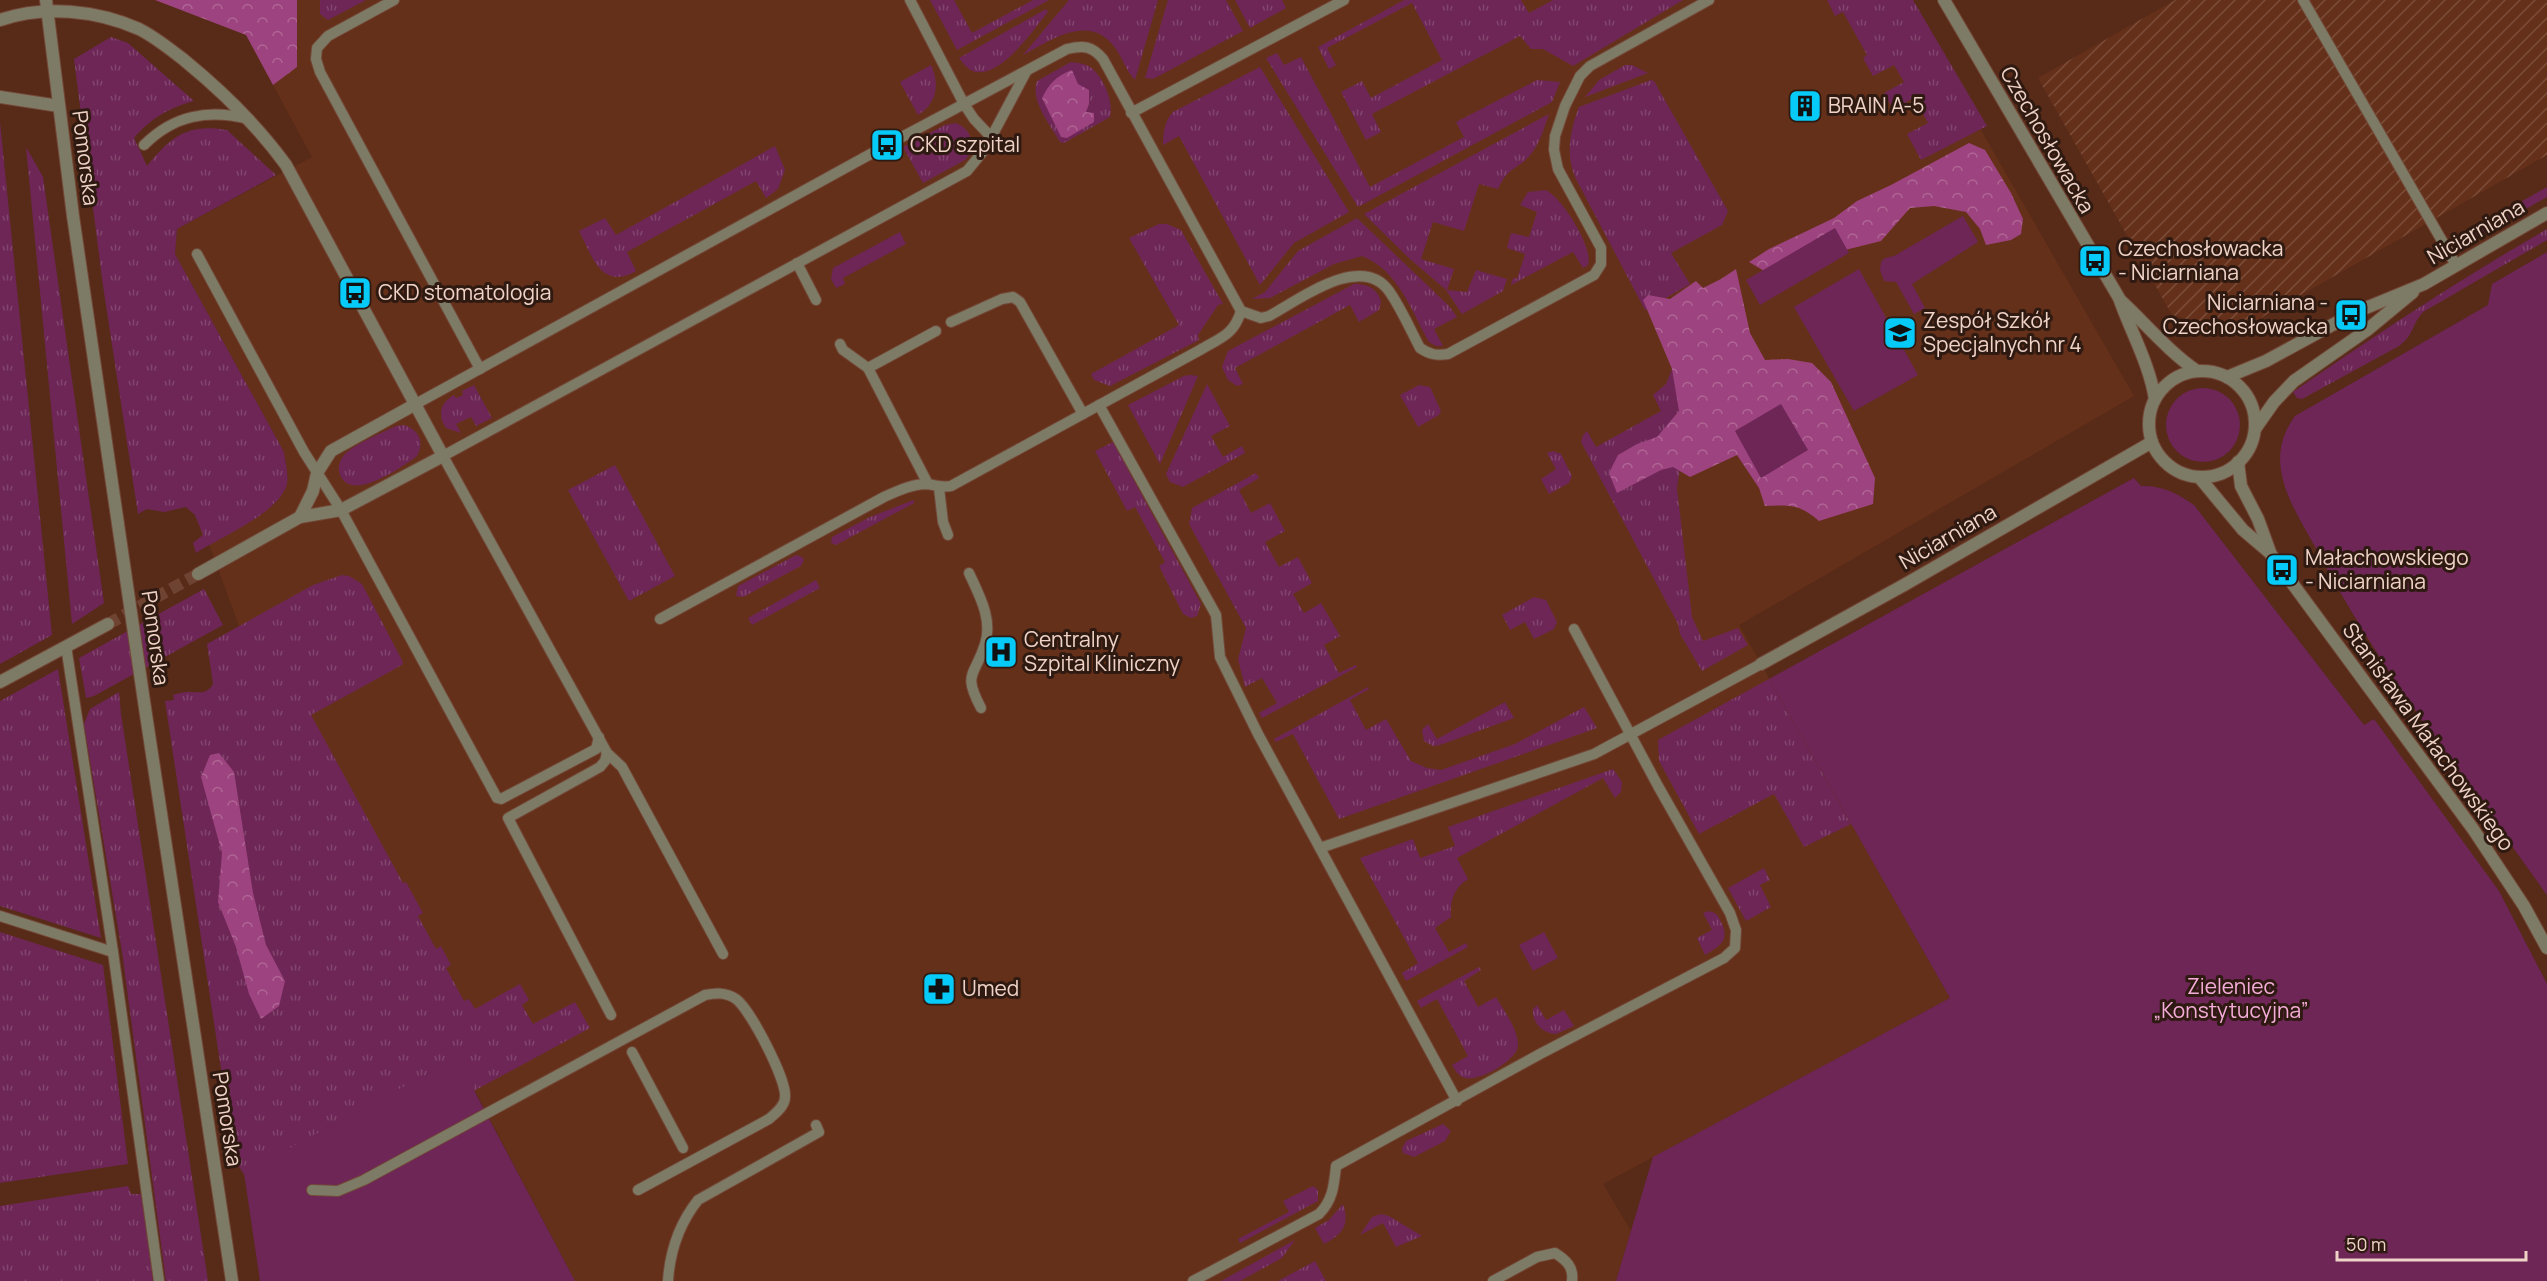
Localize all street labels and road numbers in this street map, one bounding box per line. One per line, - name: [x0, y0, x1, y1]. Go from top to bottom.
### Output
- street label: Czechosłowacka: [1994, 61, 2101, 218]
- street label: Pomorska: [66, 109, 106, 207]
- street label: Niciarniana: [2422, 192, 2529, 270]
- street label: Niciarniana: [1894, 497, 2001, 575]
- street label: Pomorska: [135, 589, 176, 687]
- street label: Stanisława Małachowskiego: [2337, 617, 2521, 856]
- street label: Pomorska: [207, 1070, 249, 1168]

